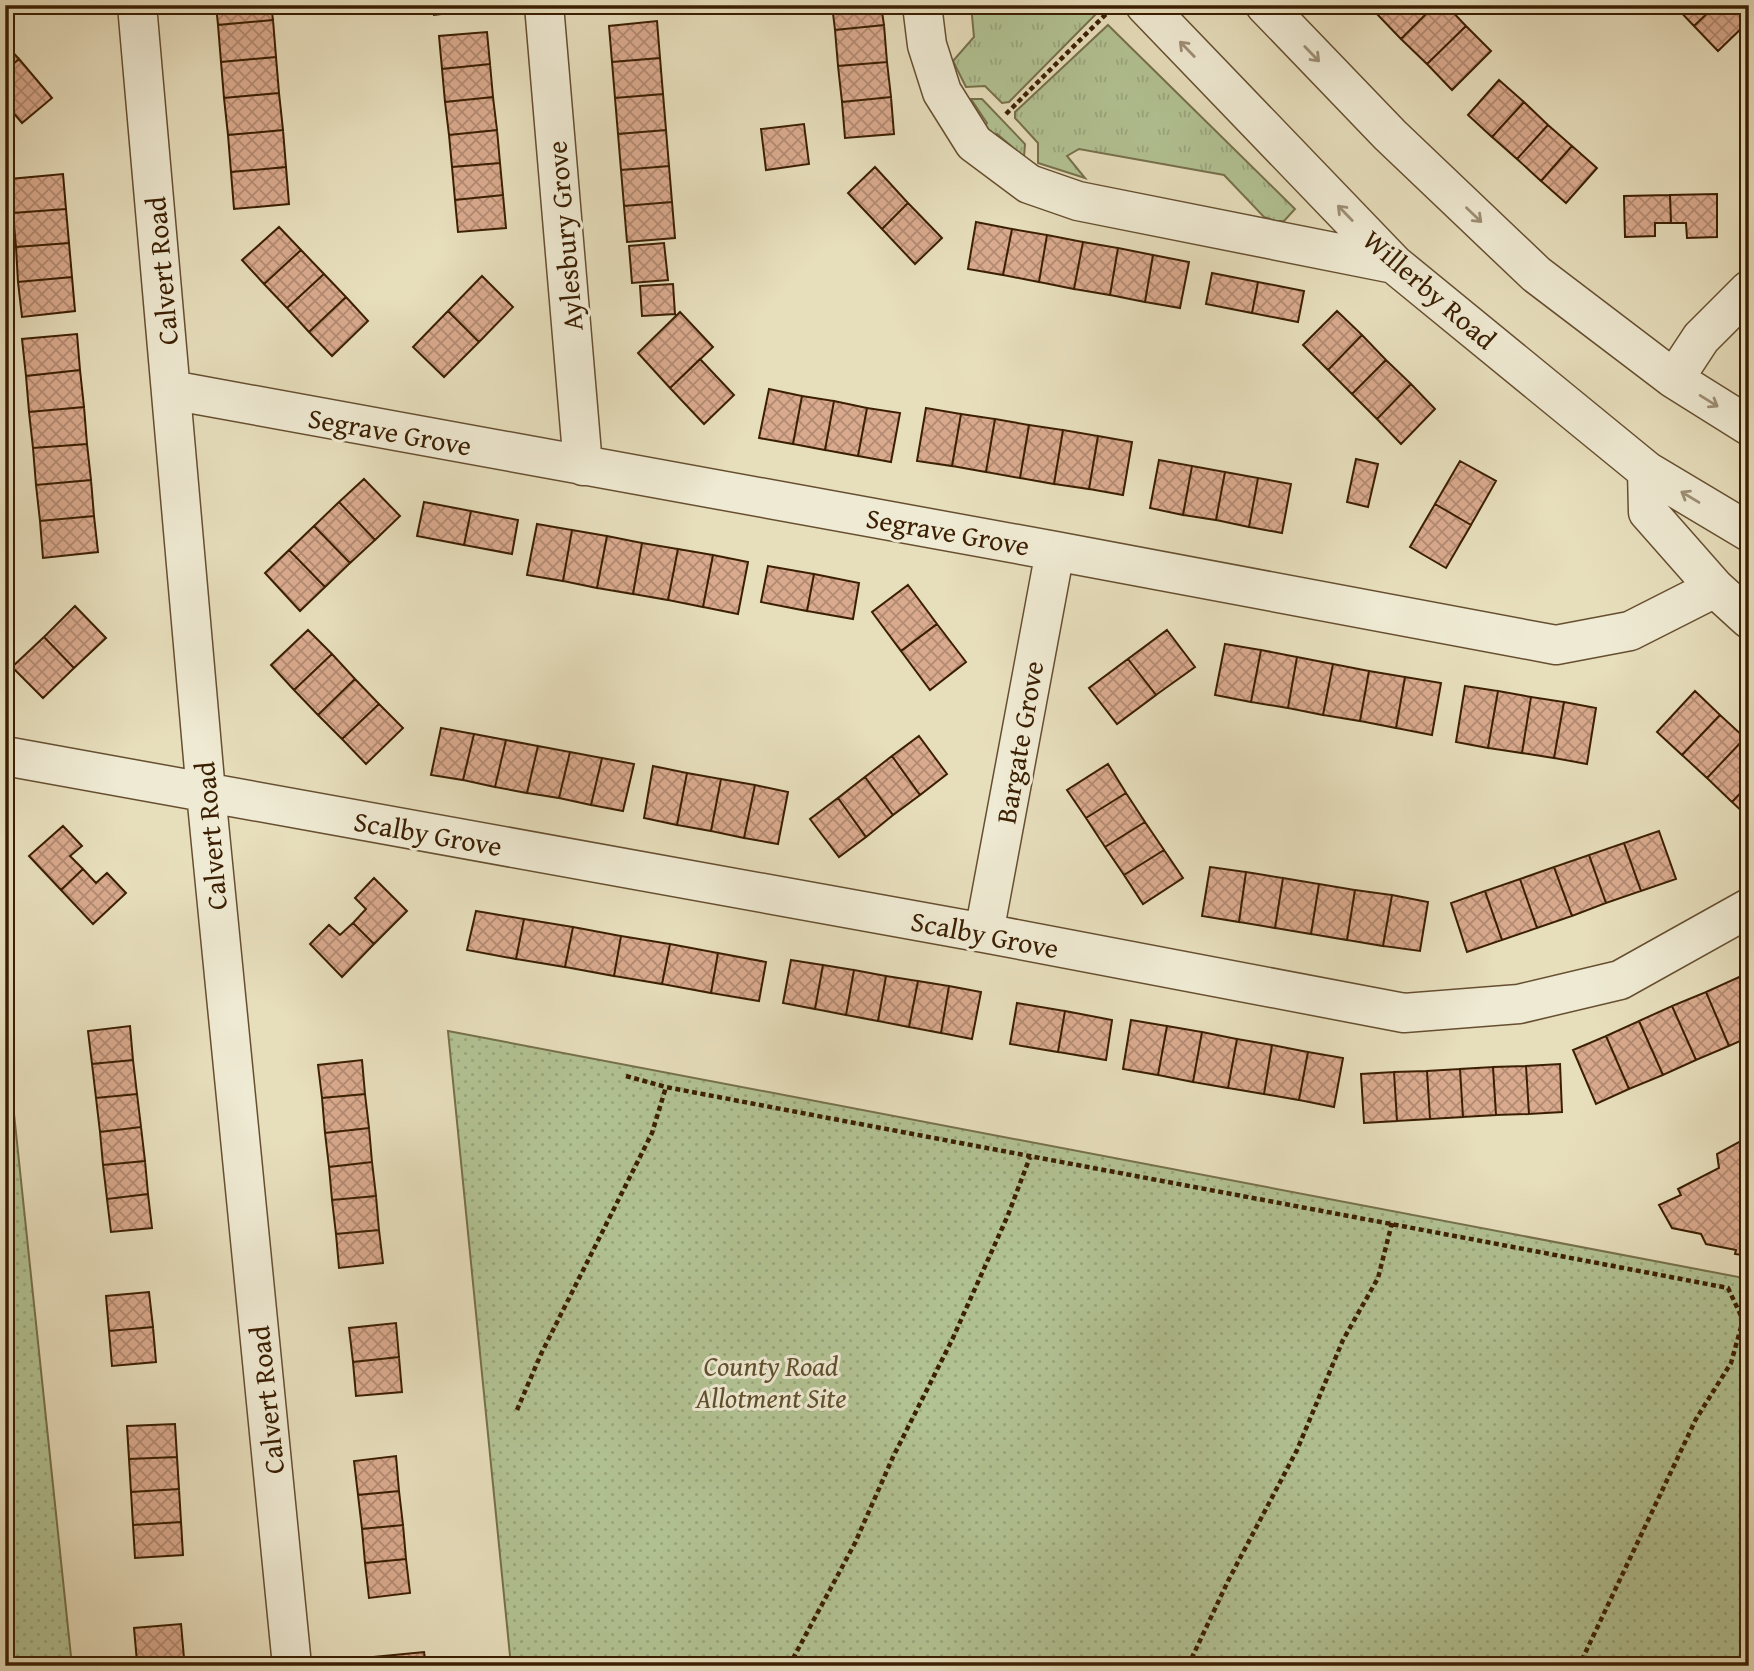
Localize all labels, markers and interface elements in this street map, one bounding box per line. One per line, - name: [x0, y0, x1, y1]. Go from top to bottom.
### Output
- one-way arrow: [1179, 41, 1196, 58]
- one-way arrow: [1304, 45, 1321, 62]
- street label: Aylesbury Grove: [535, 139, 593, 333]
- street label: Calvert Road: [134, 195, 188, 347]
- one-way arrow: [1336, 205, 1353, 222]
- one-way arrow: [1465, 206, 1482, 223]
- street label: Willerby Road: [1354, 219, 1506, 359]
- one-way arrow: [1699, 394, 1718, 409]
- street label: Segrave Grove: [305, 396, 475, 466]
- one-way arrow: [1681, 490, 1701, 504]
- street label: Segrave Grove: [863, 496, 1033, 566]
- street label: Bargate Grove: [985, 657, 1053, 827]
- street label: Calvert Road: [183, 760, 237, 912]
- street label: Scalby Grove: [351, 800, 505, 866]
- street label: Scalby Grove: [908, 900, 1062, 968]
- street label: Calvert Road: [238, 1324, 294, 1476]
- park label: County Road Allotment Site: [694, 1345, 847, 1418]

